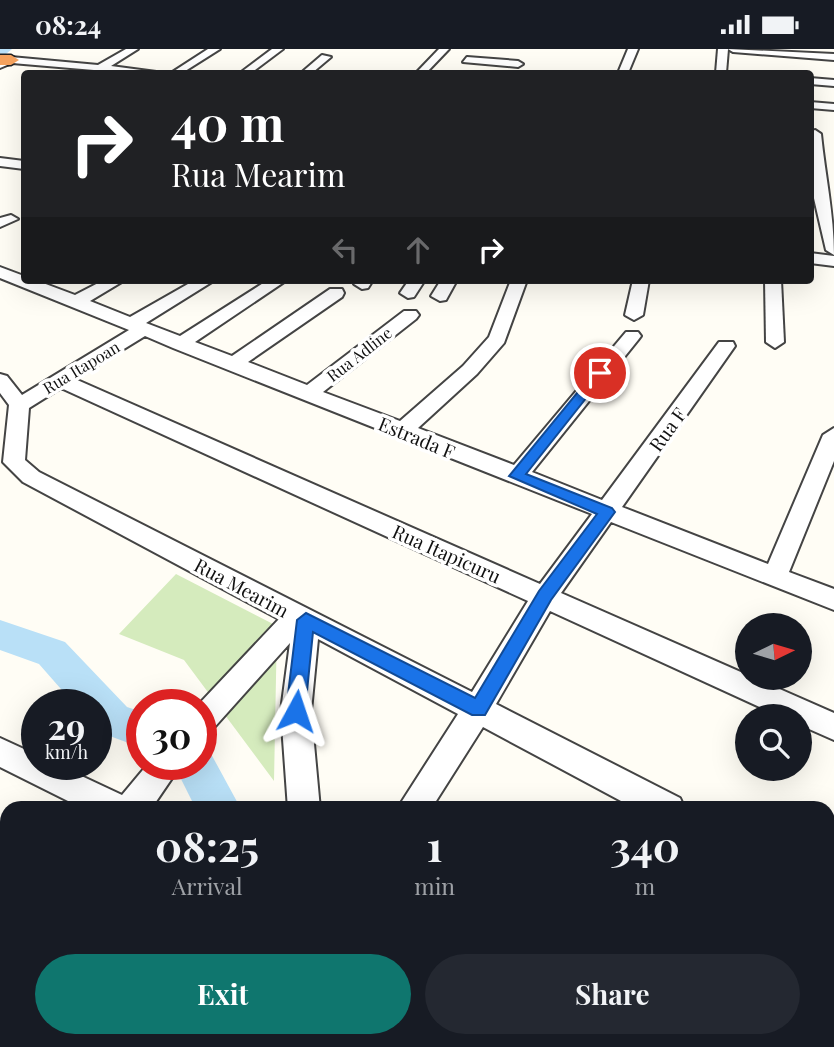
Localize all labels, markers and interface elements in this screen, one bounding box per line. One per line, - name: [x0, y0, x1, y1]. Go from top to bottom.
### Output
- text: 08:24: [35, 7, 101, 42]
- text: 40 m: [171, 89, 284, 154]
- icon: right: [56, 98, 147, 189]
- text: Rua Mearim: [171, 152, 345, 195]
- icon: left: [326, 231, 364, 269]
- icon: ahead: [399, 231, 437, 269]
- icon: right: [472, 231, 510, 269]
- street label: Rua Adline: [322, 322, 396, 386]
- street label: Rua Itapoan: [39, 336, 124, 398]
- pin: [570, 343, 630, 403]
- icon: arrive: [581, 354, 619, 392]
- street label: Rua F: [642, 402, 692, 456]
- street label: Estrada F: [375, 410, 459, 464]
- street label: Rua Itapicuru: [389, 517, 505, 589]
- street label: Rua Mearim: [190, 551, 294, 623]
- north arrow: [735, 613, 812, 689]
- map controls: [735, 613, 812, 781]
- position arrow: [259, 674, 333, 748]
- speed limit sign: 30: [126, 689, 217, 780]
- text: 29: [48, 702, 85, 749]
- button: search: [735, 704, 812, 781]
- text: km/h: [45, 740, 88, 764]
- text: 08:25: [155, 817, 259, 873]
- text: 1: [427, 817, 443, 873]
- text: 340: [610, 817, 680, 873]
- text: Arrival: [172, 870, 243, 901]
- text: min: [414, 870, 455, 901]
- text: m: [635, 870, 655, 901]
- button: Exit: [35, 954, 411, 1034]
- button: Share: [425, 954, 800, 1034]

